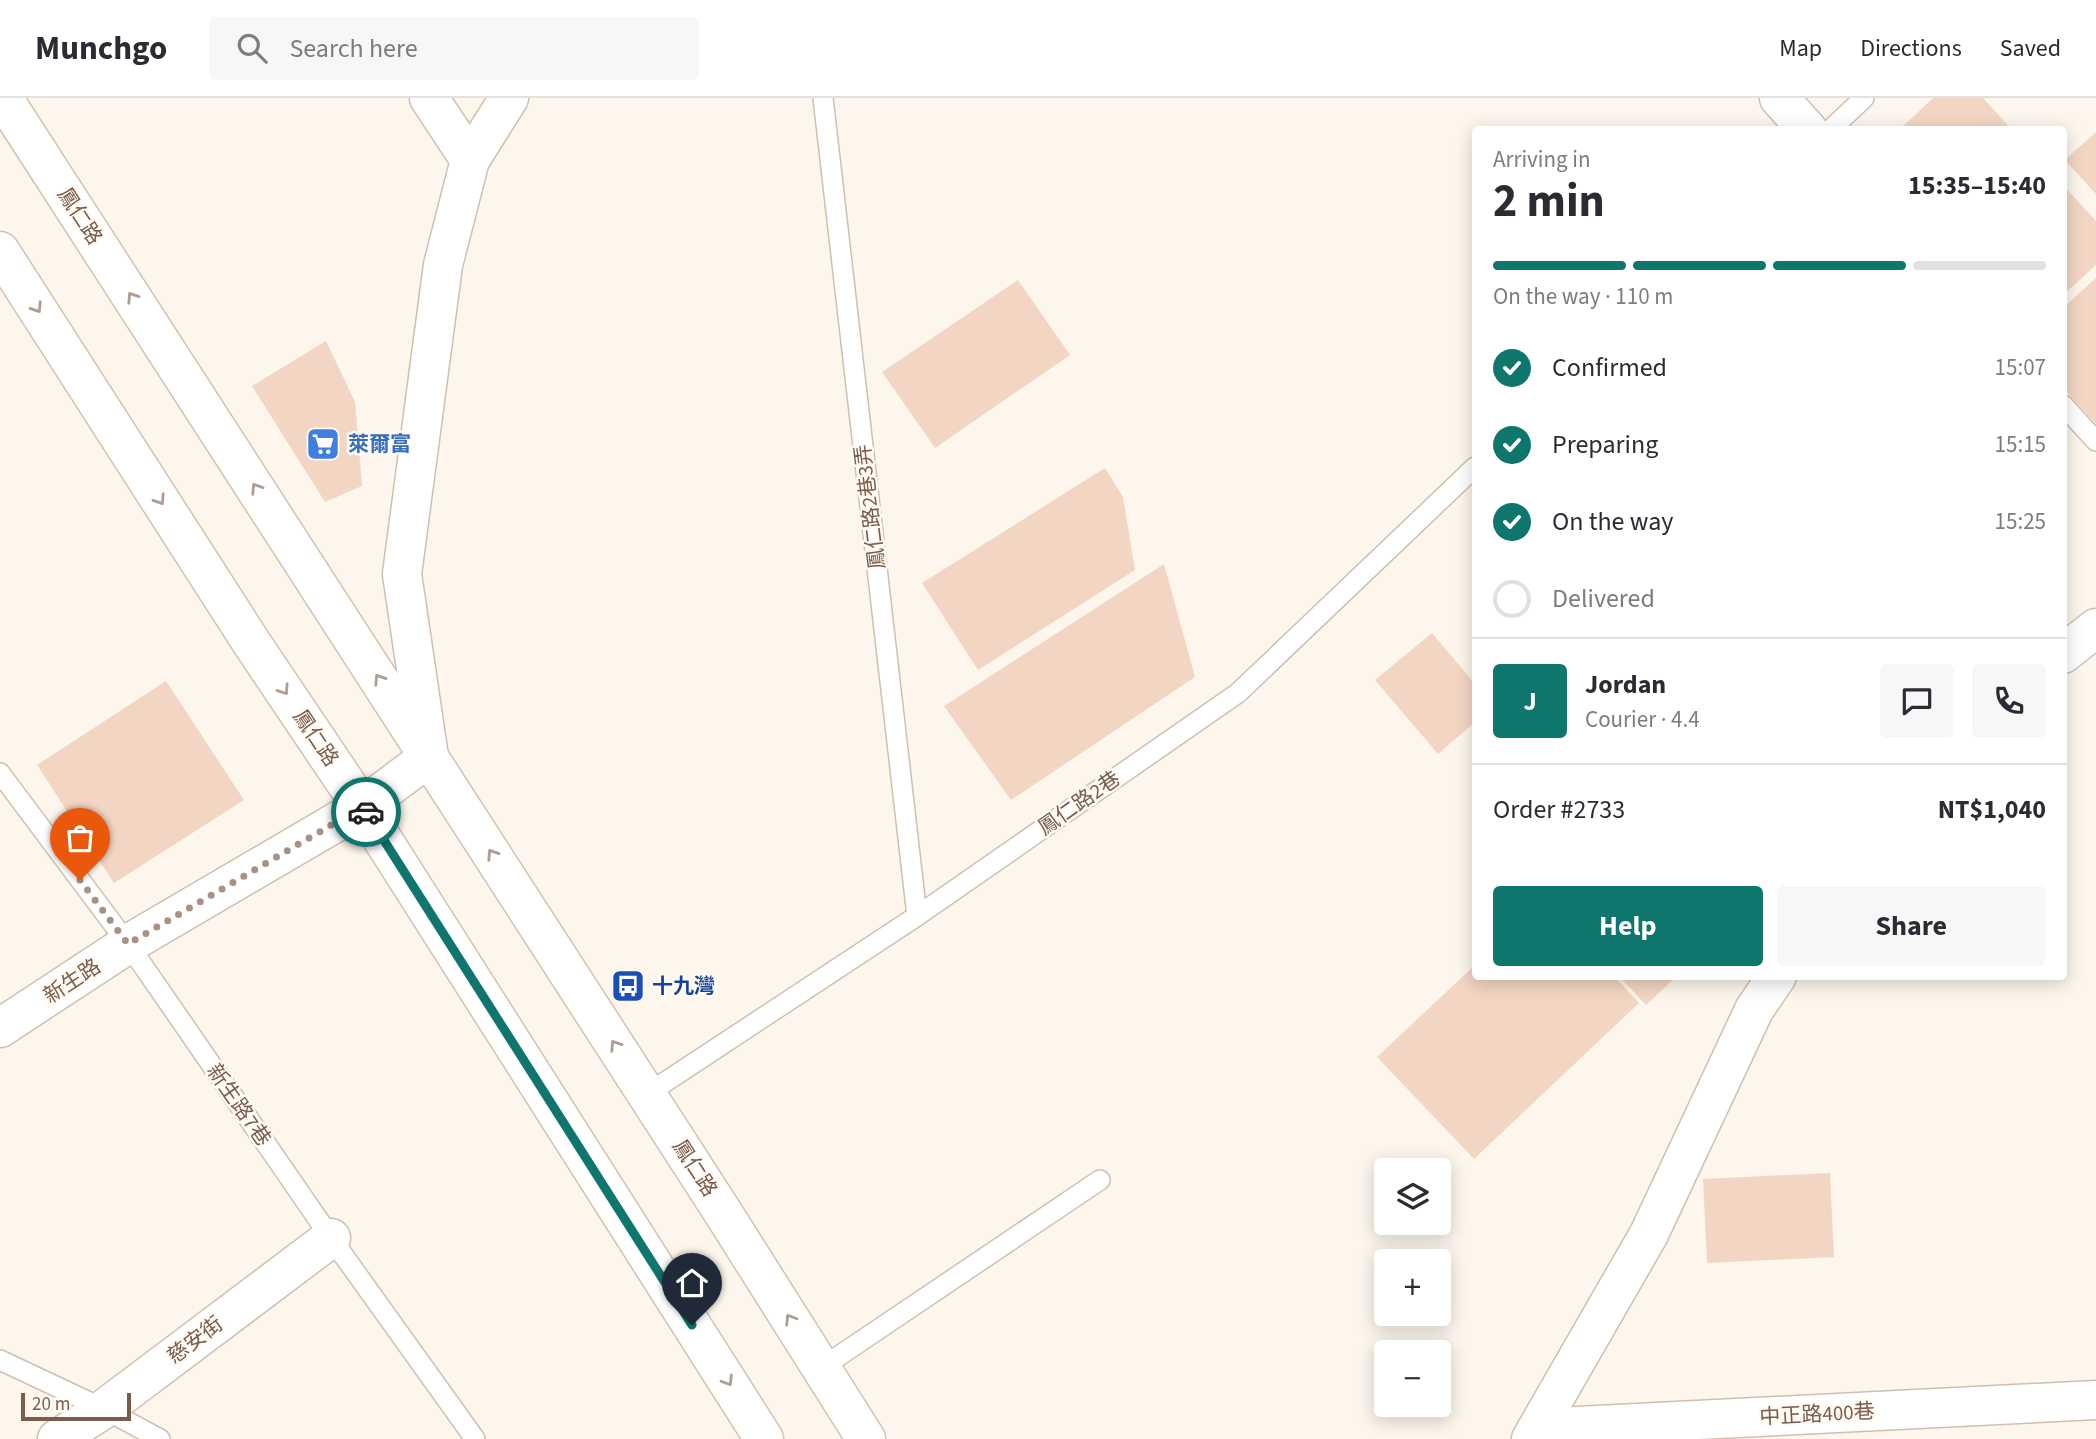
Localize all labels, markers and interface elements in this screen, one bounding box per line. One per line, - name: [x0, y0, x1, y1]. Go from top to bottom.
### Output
- search box: [209, 17, 699, 80]
- text: Munchgo: [35, 25, 167, 72]
- icon: search: [233, 29, 271, 67]
- text: Search here: [289, 30, 418, 67]
- text: Map: [1779, 31, 1822, 66]
- text: Directions: [1860, 31, 1962, 66]
- text: Saved: [2000, 31, 2061, 66]
- text: Arriving in: [1493, 143, 1591, 176]
- text: 15:35–15:40: [1908, 167, 2046, 204]
- text: 2 min: [1493, 169, 1605, 234]
- street label: 鳳仁路: [50, 181, 110, 251]
- text: On the way · 110 m: [1493, 280, 1673, 313]
- one-way arrow: [128, 292, 141, 305]
- one-way arrow: [29, 301, 42, 314]
- icon: check: [1493, 349, 1531, 387]
- text: Confirmed: [1552, 349, 1667, 386]
- text: 15:07: [1995, 351, 2046, 384]
- supermarket icon: 萊爾富: [304, 425, 342, 463]
- icon: check: [1493, 426, 1531, 464]
- text: Preparing: [1552, 426, 1658, 463]
- text: 15:15: [1995, 428, 2046, 461]
- place label: 萊爾富: [348, 429, 411, 459]
- street label: 鳳仁路2巷3弄: [847, 443, 893, 571]
- one-way arrow: [251, 483, 264, 496]
- one-way arrow: [152, 492, 165, 505]
- icon: check: [1493, 503, 1531, 541]
- text: On the way: [1552, 503, 1673, 540]
- text: 15:25: [1995, 505, 2046, 538]
- text: Delivered: [1552, 580, 1655, 617]
- button: chat: [1880, 664, 1954, 738]
- button: phone: [1972, 664, 2046, 738]
- text: Jordan: [1585, 666, 1666, 703]
- one-way arrow: [375, 674, 388, 687]
- one-way arrow: [276, 683, 289, 696]
- text: J: [1523, 683, 1537, 720]
- street label: 鳳仁路: [286, 703, 346, 773]
- text: Courier · 4.4: [1585, 703, 1700, 736]
- street label: 鳳仁路2巷: [1032, 764, 1126, 842]
- courier: [331, 777, 401, 847]
- text: Order #2733: [1493, 791, 1625, 828]
- text: NT$1,040: [1938, 791, 2046, 828]
- icon: car: [347, 793, 385, 831]
- pin: [50, 808, 110, 880]
- icon: bag: [61, 819, 99, 857]
- one-way arrow: [487, 848, 500, 861]
- button: Help: [1493, 886, 1763, 966]
- button: Share: [1777, 886, 2046, 966]
- street label: 新生路: [37, 951, 107, 1011]
- bus stop icon: 十九灣: [609, 967, 647, 1005]
- place label: 十九灣: [652, 971, 715, 1001]
- one-way arrow: [611, 1039, 624, 1052]
- street label: 新生路7巷: [200, 1058, 278, 1152]
- street label: 鳳仁路: [665, 1133, 725, 1203]
- map controls: [1374, 1158, 1451, 1417]
- button: layers: [1374, 1158, 1451, 1235]
- button: +: [1374, 1249, 1451, 1326]
- pin: [662, 1253, 722, 1325]
- icon: home: [673, 1264, 711, 1302]
- street label: 慈安街: [161, 1309, 229, 1371]
- one-way arrow: [786, 1314, 799, 1327]
- button: −: [1374, 1340, 1451, 1417]
- one-way arrow: [719, 1374, 732, 1387]
- scale bar: [21, 1390, 131, 1422]
- text: 20 m: [32, 1391, 70, 1418]
- street label: 中正路400巷: [1759, 1396, 1875, 1432]

